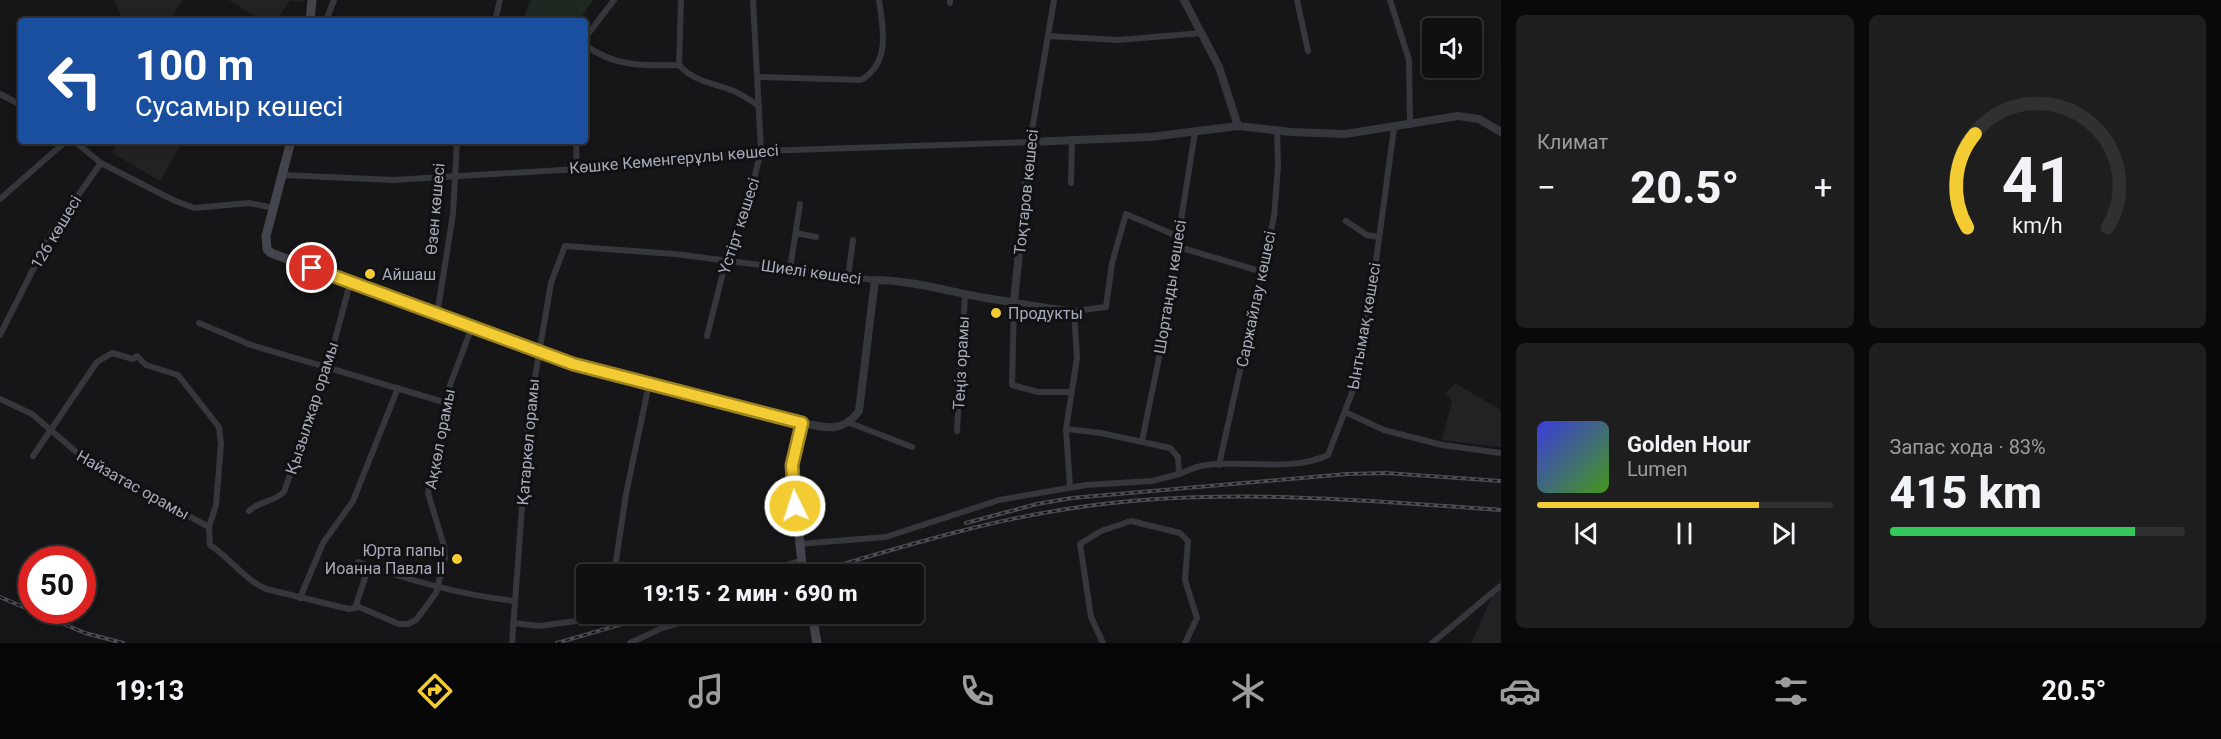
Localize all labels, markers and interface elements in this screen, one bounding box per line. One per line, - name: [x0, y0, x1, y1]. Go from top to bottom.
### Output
- map controls: [1422, 18, 1482, 78]
- button: sound: [1422, 18, 1482, 78]
- text: 100 m: [135, 41, 254, 90]
- icon: left: [36, 42, 114, 120]
- text: Сусамыр көшесі: [135, 91, 343, 123]
- street label: Тоқтаров көшесі: [1010, 128, 1042, 256]
- text: Климат: [1537, 130, 1608, 154]
- street label: Көшке Кеменгерұлы көшесі: [568, 140, 780, 178]
- text: 41: [2001, 144, 2073, 217]
- text: 20.5°: [1630, 161, 1739, 214]
- street label: Өзен көшесі: [422, 162, 448, 256]
- text: −: [1537, 168, 1556, 207]
- text: +: [1814, 168, 1832, 207]
- street label: Үстірт көшесі: [714, 175, 764, 277]
- street label: 126 көшесі: [27, 192, 85, 272]
- text: km/h: [2012, 214, 2062, 239]
- street label: Шортанды көшесі: [1150, 219, 1190, 355]
- street label: Саржайлау көшесі: [1232, 229, 1280, 369]
- pin: [286, 242, 337, 293]
- icon: arrive: [295, 251, 328, 284]
- street label: Шиелі көшесі: [760, 256, 862, 288]
- street label: Ынтымақ көшесі: [1343, 261, 1385, 391]
- place label: Айшаш: [382, 265, 436, 284]
- marker: Айшаш: [363, 267, 377, 281]
- place label: Продукты: [1008, 304, 1083, 323]
- marker: Продукты: [989, 306, 1003, 320]
- street label: Теңіз орамы: [949, 316, 973, 410]
- street label: Қызылжар орамы: [282, 339, 342, 477]
- street label: Қатаркөл орамы: [513, 378, 543, 506]
- street label: Ақкөл орамы: [421, 387, 459, 491]
- text: Golden Hour: [1627, 432, 1751, 457]
- text: Запас хода · 83%: [1890, 435, 2046, 459]
- street label: Найзатас орамы: [73, 446, 193, 524]
- text: Lumen: [1627, 457, 1688, 481]
- text: 415 km: [1890, 466, 2042, 519]
- position arrow: [763, 474, 827, 538]
- icon: previous: [1570, 517, 1603, 550]
- icon: pause: [1668, 517, 1701, 550]
- icon: next: [1767, 517, 1800, 550]
- place label: Юрта папы Иоанна Павла II: [325, 541, 445, 578]
- speed limit sign: 50: [18, 546, 96, 624]
- marker: Юрта папы Иоанна Павла II: [450, 552, 464, 566]
- text: 19:15 · 2 мин · 690 m: [642, 581, 858, 606]
- icon: directions: [414, 670, 456, 712]
- icon: music: [685, 670, 727, 712]
- icon: phone: [956, 670, 998, 712]
- icon: climate: [1227, 670, 1269, 712]
- icon: car: [1499, 670, 1541, 712]
- icon: filters: [1770, 670, 1812, 712]
- text: 19:13: [115, 675, 184, 707]
- text: 20.5°: [2041, 675, 2106, 707]

